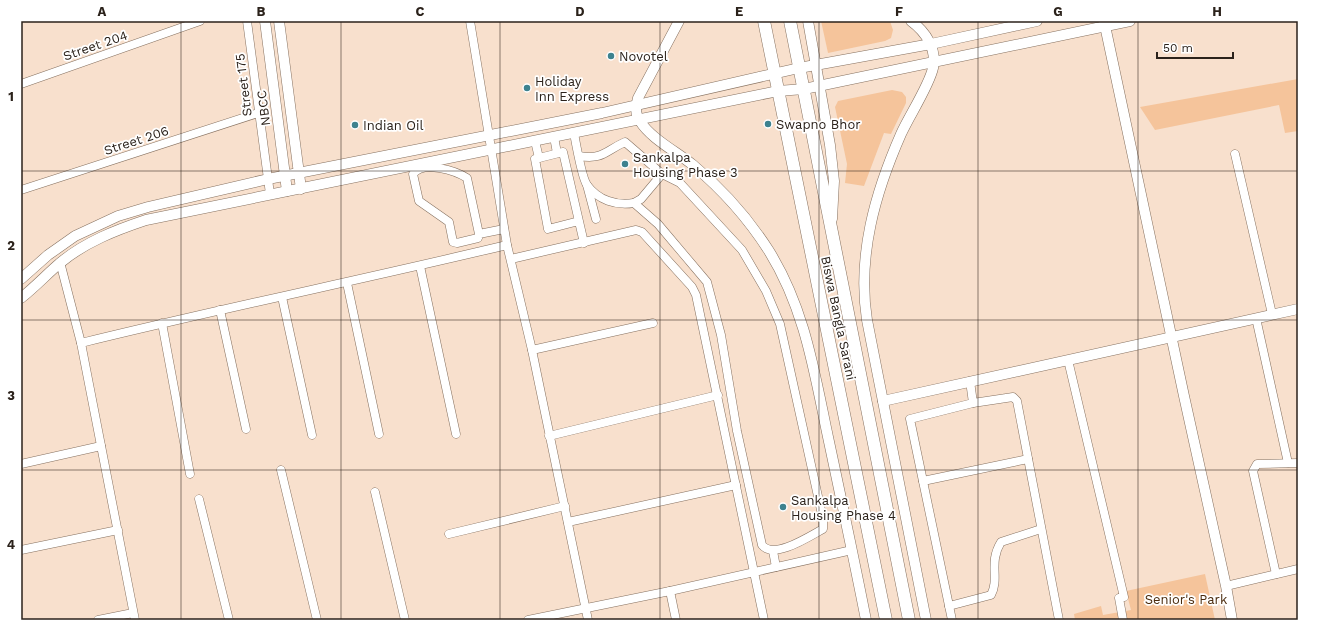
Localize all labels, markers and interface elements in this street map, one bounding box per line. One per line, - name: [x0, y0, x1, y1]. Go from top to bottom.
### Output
- text: A: [98, 4, 107, 19]
- text: B: [257, 4, 266, 19]
- text: C: [416, 4, 425, 19]
- text: D: [575, 4, 585, 19]
- text: E: [735, 4, 743, 19]
- text: F: [895, 4, 903, 19]
- text: G: [1053, 4, 1063, 19]
- text: H: [1212, 4, 1222, 19]
- street label: Street 204: [61, 27, 129, 63]
- scale bar: [1157, 34, 1233, 60]
- text: 50 m: [1163, 41, 1193, 55]
- place label: Novotel: [619, 49, 668, 64]
- marker: Novotel: [606, 51, 616, 61]
- street label: Street 175: [232, 53, 255, 117]
- place label: Holiday Inn Express: [535, 74, 609, 104]
- marker: Holiday Inn Express: [522, 83, 532, 93]
- text: 1: [8, 89, 14, 104]
- street label: NBCC: [254, 89, 273, 127]
- place label: Swapno Bhor: [776, 117, 861, 132]
- place label: Indian Oil: [363, 118, 423, 133]
- marker: Swapno Bhor: [763, 119, 773, 129]
- marker: Indian Oil: [350, 120, 360, 130]
- street label: Street 206: [102, 123, 170, 158]
- place label: Sankalpa Housing Phase 3: [633, 150, 738, 180]
- marker: Sankalpa Housing Phase 3: [620, 159, 630, 169]
- text: 2: [7, 238, 15, 253]
- street label: Biswa Bangla Sarani: [818, 255, 859, 382]
- text: 3: [7, 388, 15, 403]
- place label: Sankalpa Housing Phase 4: [791, 493, 896, 523]
- marker: Sankalpa Housing Phase 4: [778, 502, 788, 512]
- text: 4: [7, 537, 16, 552]
- park label: Senior's Park: [1145, 592, 1228, 607]

